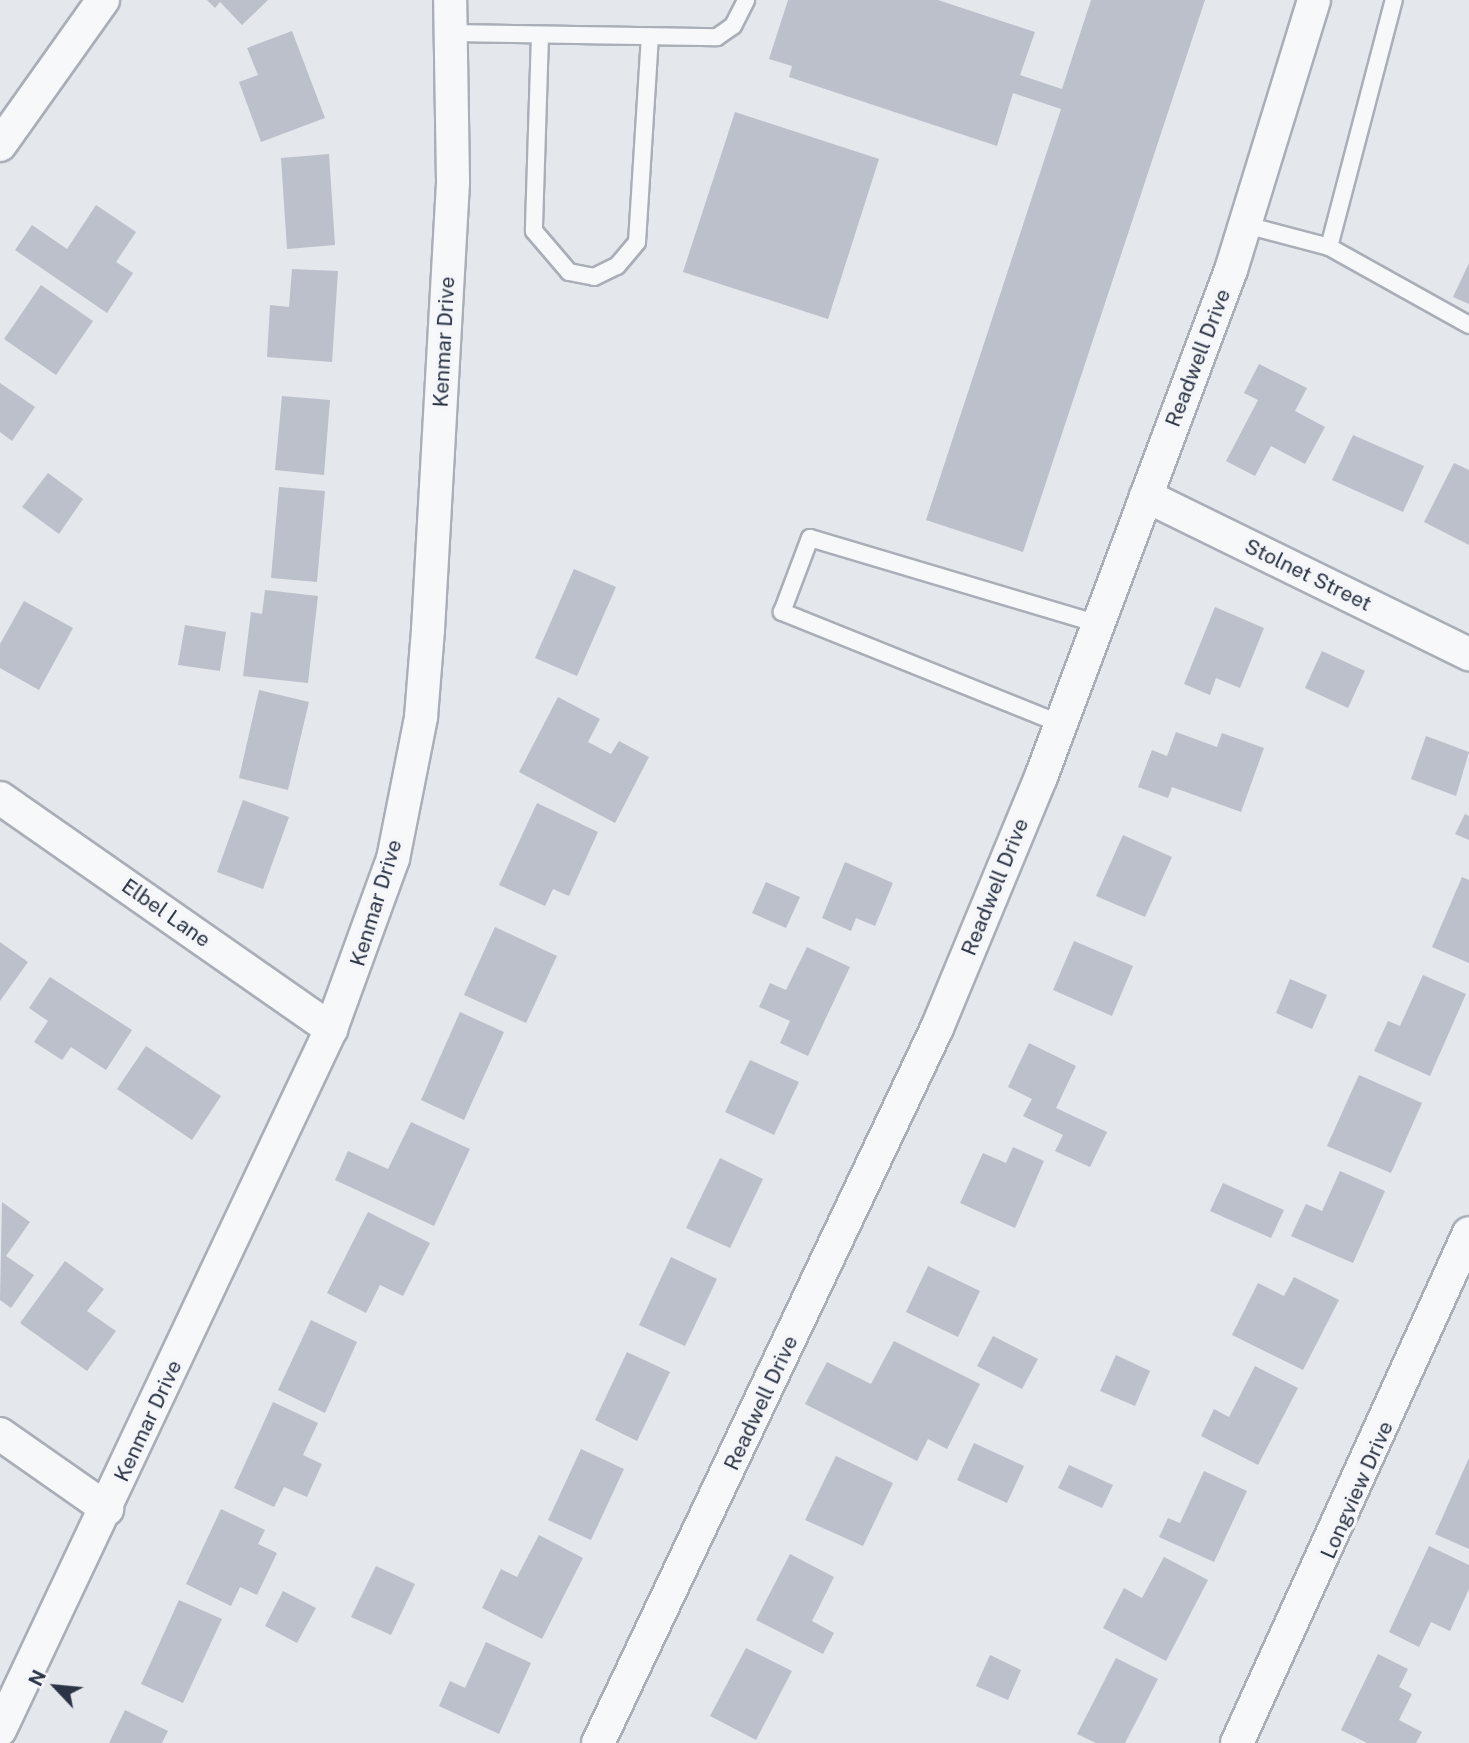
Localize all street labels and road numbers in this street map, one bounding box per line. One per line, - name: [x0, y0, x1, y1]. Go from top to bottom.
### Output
- street label: Kenmar Drive: [428, 276, 460, 408]
- street label: Readwell Drive: [1160, 286, 1236, 430]
- street label: Stolnet Street: [1241, 533, 1375, 617]
- street label: Readwell Drive: [956, 815, 1034, 959]
- street label: Kenmar Drive: [345, 837, 407, 969]
- street label: Elbel Lane: [117, 873, 215, 953]
- street label: Readwell Drive: [719, 1332, 803, 1474]
- street label: Kenmar Drive: [109, 1356, 187, 1486]
- street label: Longview Drive: [1315, 1417, 1399, 1563]

